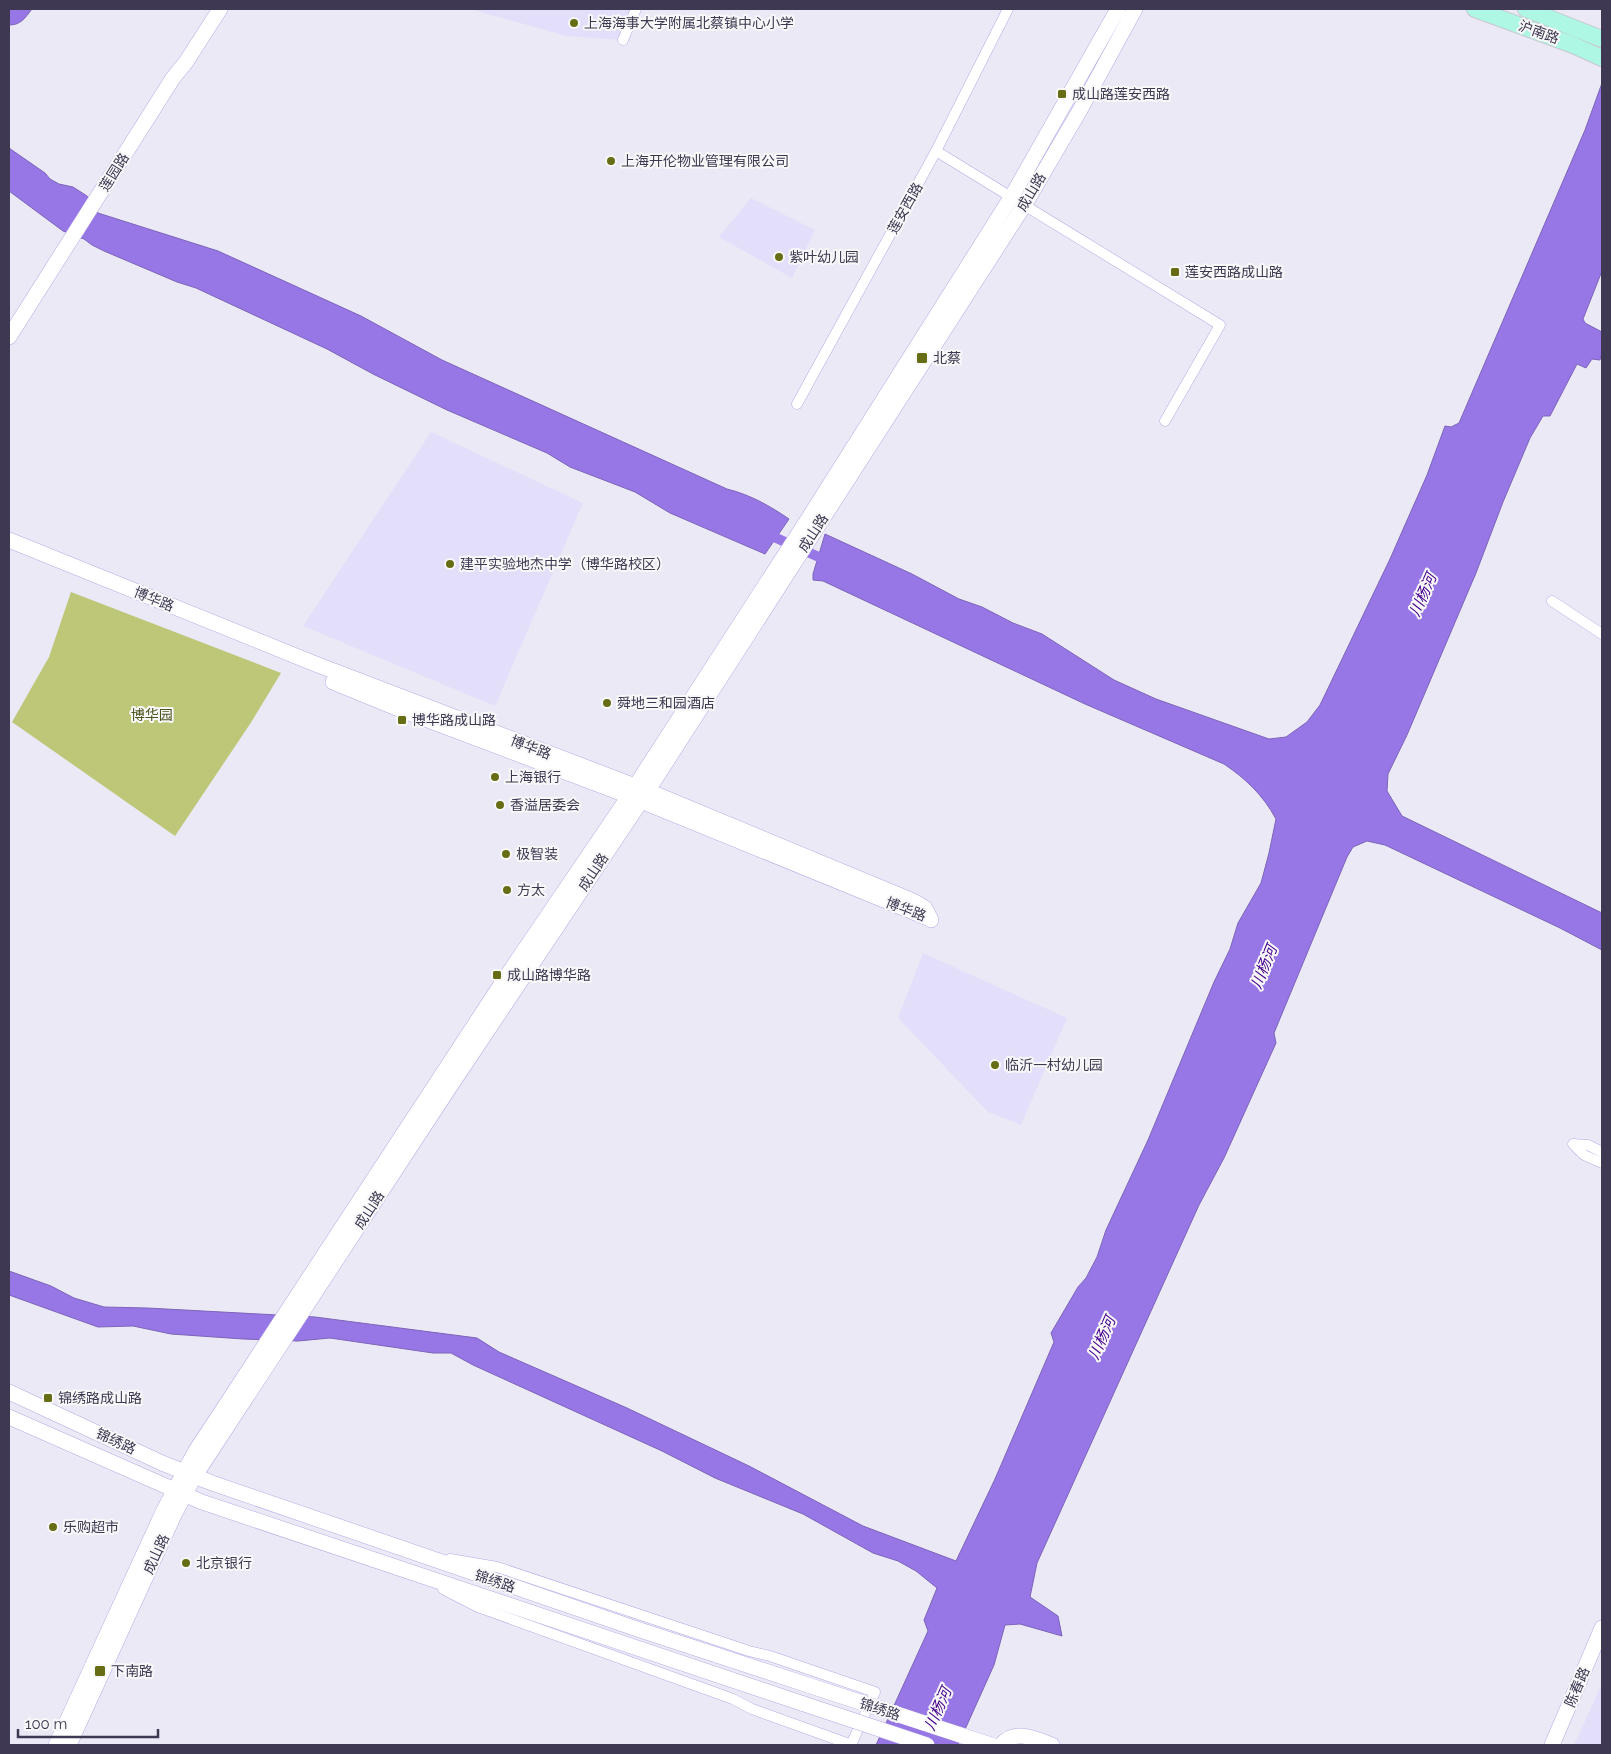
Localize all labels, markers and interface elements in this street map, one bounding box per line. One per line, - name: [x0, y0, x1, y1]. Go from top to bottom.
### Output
- place label: 上海海事大学附属北蔡镇中心小学: [584, 15, 794, 31]
- marker: 上海海事大学附属北蔡镇中心小学: [568, 17, 580, 29]
- street label: 沪南路: [1517, 17, 1561, 47]
- place label: 成山路莲安西路: [1072, 86, 1170, 102]
- marker: 成山路莲安西路: [1056, 88, 1068, 100]
- street label: 莲园路: [96, 150, 132, 194]
- place label: 上海开伦物业管理有限公司: [621, 153, 789, 169]
- marker: 上海开伦物业管理有限公司: [605, 155, 617, 167]
- street label: 成山路: [1013, 170, 1049, 214]
- street label: 莲安西路: [884, 180, 926, 236]
- place label: 紫叶幼儿园: [789, 249, 859, 265]
- marker: 紫叶幼儿园: [773, 251, 785, 263]
- place label: 莲安西路成山路: [1185, 264, 1283, 280]
- marker: 莲安西路成山路: [1169, 266, 1181, 278]
- place label: 北蔡: [933, 350, 961, 366]
- marker: 北蔡: [915, 351, 929, 365]
- street label: 成山路: [795, 511, 831, 555]
- place label: 建平实验地杰中学（博华路校区）: [460, 556, 670, 572]
- marker: 建平实验地杰中学（博华路校区）: [444, 558, 456, 570]
- water label: 川杨河: [1406, 568, 1442, 619]
- street label: 博华路: [132, 584, 176, 614]
- place label: 舜地三和园酒店: [617, 695, 715, 711]
- marker: 舜地三和园酒店: [601, 697, 613, 709]
- park label: 博华园: [131, 707, 173, 723]
- place label: 博华路成山路: [412, 712, 496, 728]
- marker: 博华路成山路: [396, 714, 408, 726]
- street label: 博华路: [509, 732, 553, 762]
- place label: 上海银行: [505, 769, 561, 785]
- marker: 上海银行: [489, 771, 501, 783]
- place label: 香溢居委会: [510, 797, 580, 813]
- marker: 香溢居委会: [494, 799, 506, 811]
- place label: 极智装: [516, 846, 558, 862]
- marker: 极智装: [500, 848, 512, 860]
- street label: 成山路: [575, 850, 611, 894]
- place label: 方太: [517, 882, 545, 898]
- marker: 方太: [501, 884, 513, 896]
- street label: 博华路: [884, 894, 928, 924]
- water label: 川杨河: [1247, 940, 1282, 991]
- place label: 成山路博华路: [507, 967, 591, 983]
- marker: 成山路博华路: [491, 969, 503, 981]
- place label: 临沂一村幼儿园: [1005, 1057, 1103, 1073]
- marker: 临沂一村幼儿园: [989, 1059, 1001, 1071]
- street label: 成山路: [351, 1188, 387, 1232]
- water label: 川杨河: [1085, 1311, 1121, 1362]
- place label: 锦绣路成山路: [58, 1390, 142, 1406]
- marker: 锦绣路成山路: [42, 1392, 54, 1404]
- street label: 锦绣路: [94, 1425, 138, 1457]
- place label: 乐购超市: [63, 1519, 119, 1535]
- marker: 乐购超市: [47, 1521, 59, 1533]
- street label: 成山路: [140, 1532, 172, 1576]
- place label: 北京银行: [196, 1555, 252, 1571]
- marker: 北京银行: [180, 1557, 192, 1569]
- street label: 锦绣路: [473, 1567, 517, 1595]
- place label: 下南路: [111, 1663, 153, 1679]
- marker: 下南路: [93, 1664, 107, 1678]
- street label: 陈春路: [1561, 1665, 1593, 1709]
- water label: 川杨河: [921, 1682, 957, 1733]
- street label: 锦绣路: [858, 1695, 902, 1723]
- scale bar: [18, 1706, 158, 1738]
- text: 100 m: [25, 1715, 67, 1733]

